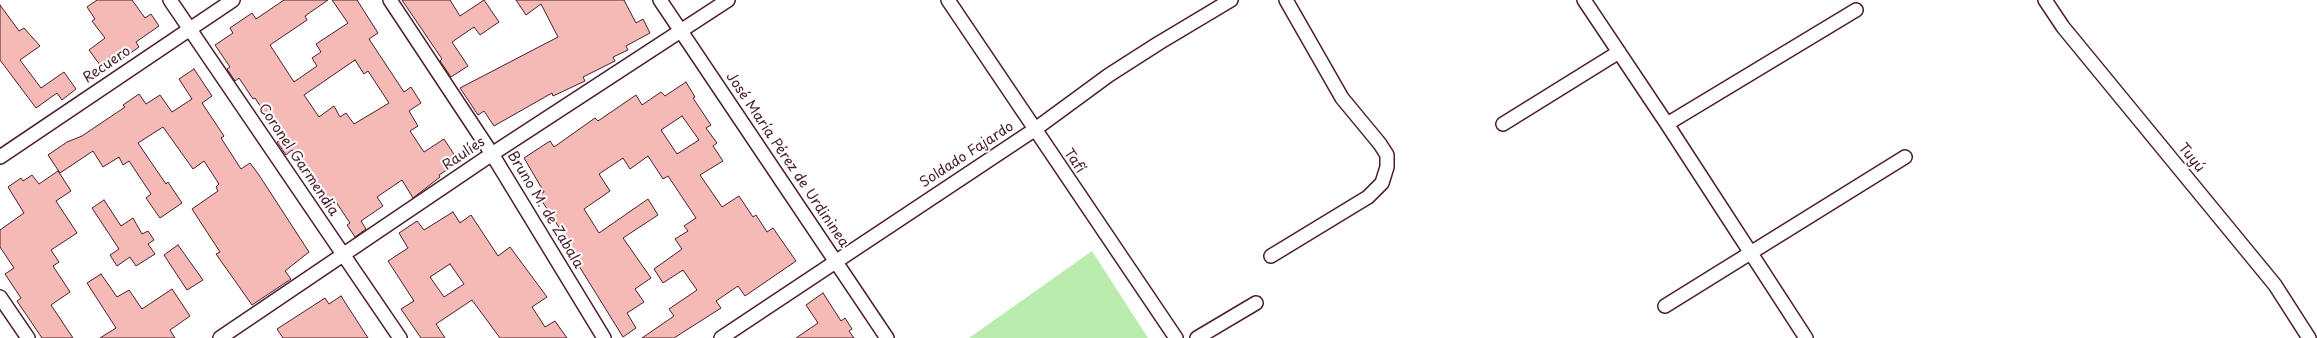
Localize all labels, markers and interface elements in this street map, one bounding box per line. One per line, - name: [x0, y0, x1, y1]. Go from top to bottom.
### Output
- street label: Recuero: [80, 43, 134, 87]
- street label: José María Pérez de Urdininea: [722, 69, 852, 251]
- street label: Coronel Garmendia: [254, 101, 342, 219]
- street label: Soldado Fajardo: [917, 119, 1017, 191]
- street label: Raulíes: [440, 134, 488, 174]
- street label: Tuyú: [2174, 140, 2208, 176]
- street label: Tafí: [1060, 146, 1088, 176]
- street label: Bruno M. de Zabala: [503, 148, 587, 272]

